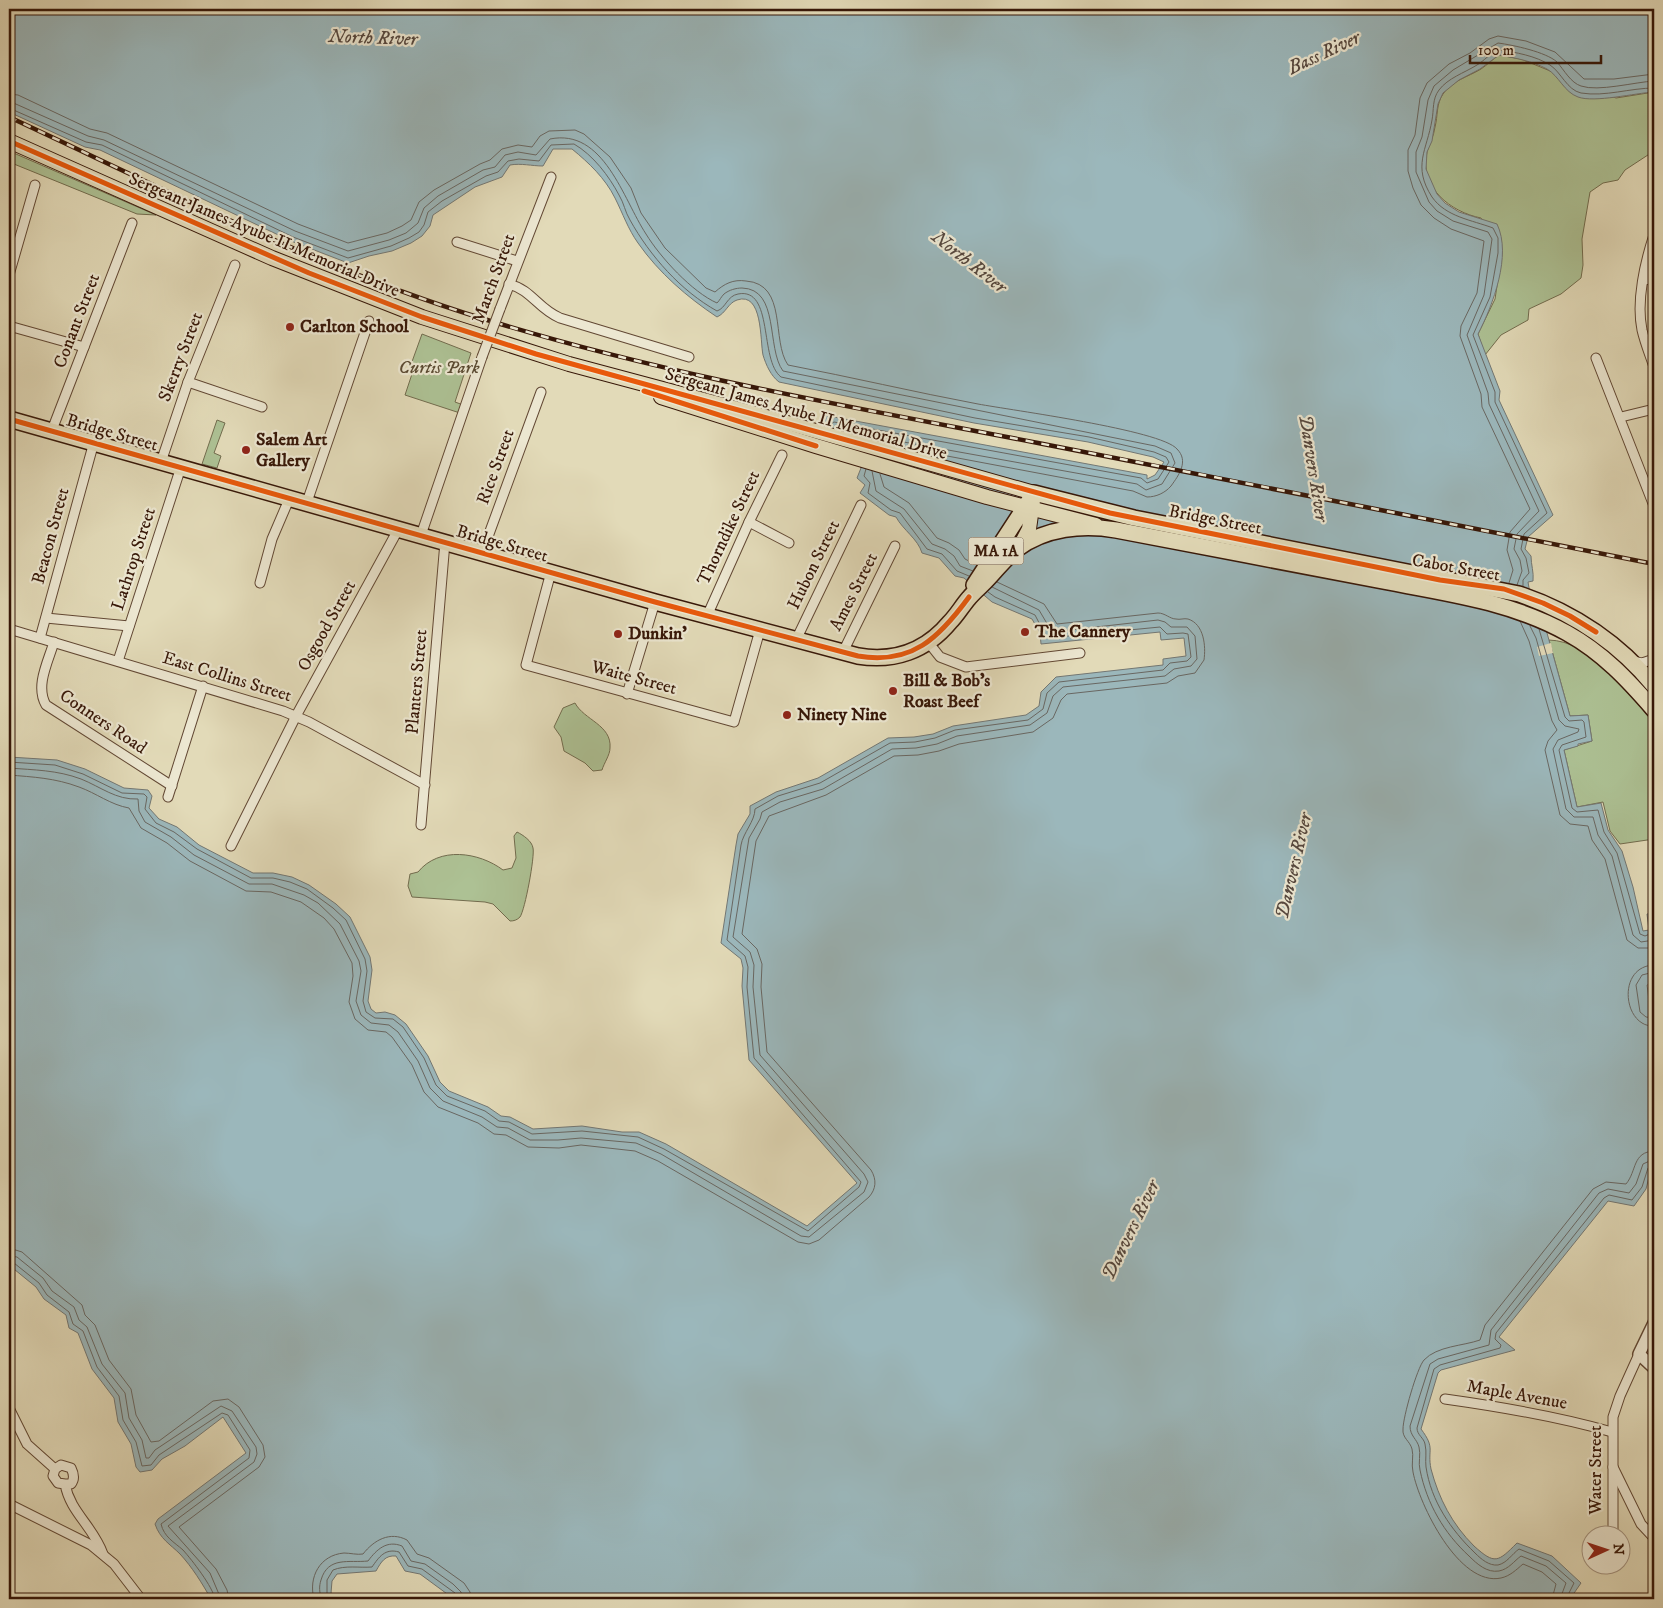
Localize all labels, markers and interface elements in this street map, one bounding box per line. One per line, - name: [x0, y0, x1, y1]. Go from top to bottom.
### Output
- water label: North River: [327, 25, 420, 51]
- water label: Bass River: [1283, 25, 1366, 80]
- scale bar: [1470, 32, 1602, 64]
- text: 100 m: [1478, 41, 1514, 60]
- street label: Sergeant James Ayube II Memorial Drive: [125, 168, 403, 302]
- water label: North River: [926, 225, 1013, 300]
- street label: March Street: [468, 231, 521, 327]
- street label: Conant Street: [49, 270, 105, 371]
- street label: Skerry Street: [154, 309, 208, 405]
- place label: Carlton School: [300, 316, 409, 338]
- marker: Carlton School: [284, 321, 296, 333]
- park label: Curtis Park: [399, 357, 480, 379]
- street label: Sergeant James Ayube II Memorial Drive: [662, 363, 950, 465]
- street label: Bridge Street: [64, 409, 161, 457]
- water label: Danvers River: [1293, 413, 1333, 525]
- street label: Rice Street: [472, 426, 520, 508]
- place label: Salem Art Gallery: [256, 429, 327, 472]
- marker: Salem Art Gallery: [240, 444, 252, 456]
- street label: Thorndike Street: [693, 467, 765, 589]
- street label: Beacon Street: [28, 485, 74, 587]
- street label: Bridge Street: [1167, 500, 1264, 540]
- street label: Lathrop Street: [107, 505, 161, 613]
- street label: Hubon Street: [783, 517, 845, 613]
- street label: Bridge Street: [454, 520, 551, 568]
- road number: MA 1A: [968, 538, 1024, 564]
- street label: Ames Street: [825, 549, 883, 635]
- street label: Cabot Street: [1410, 549, 1502, 587]
- street label: Osgood Street: [293, 577, 361, 675]
- place label: The Cannery: [1034, 621, 1131, 643]
- place label: Dunkin': [628, 623, 687, 645]
- marker: The Cannery: [1019, 626, 1031, 638]
- street label: Planters Street: [401, 628, 433, 735]
- marker: Dunkin': [612, 628, 624, 640]
- street label: East Collins Street: [160, 647, 295, 707]
- street label: Waite Street: [588, 656, 679, 700]
- place label: Bill & Bob's Roast Beef: [903, 670, 990, 713]
- street label: Conners Road: [55, 685, 151, 759]
- marker: Bill & Bob's Roast Beef: [887, 685, 899, 697]
- place label: Ninety Nine: [797, 704, 887, 726]
- marker: Ninety Nine: [781, 709, 793, 721]
- water label: Danvers River: [1271, 809, 1318, 921]
- water label: Danvers River: [1097, 1175, 1166, 1283]
- street label: Maple Avenue: [1465, 1375, 1569, 1415]
- street label: Water Street: [1585, 1425, 1607, 1516]
- north arrow: [1580, 1526, 1630, 1576]
- text: N: [1609, 1543, 1627, 1556]

